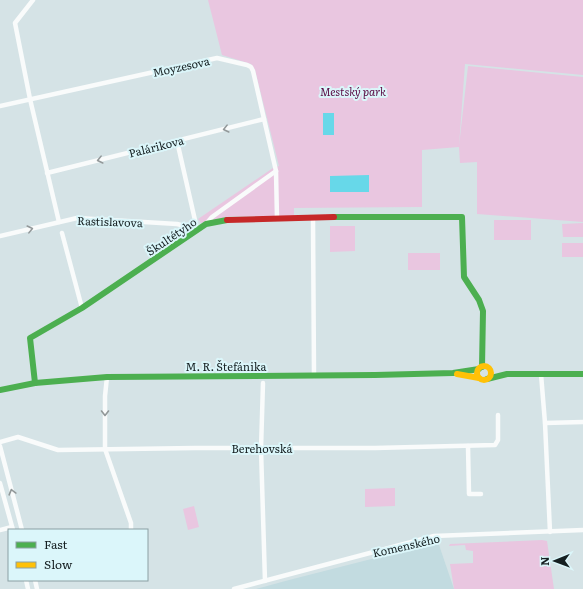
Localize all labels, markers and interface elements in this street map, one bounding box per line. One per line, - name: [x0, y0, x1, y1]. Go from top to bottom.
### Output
- street label: Moyzesova: [151, 52, 211, 80]
- park label: Mestský park: [320, 83, 386, 99]
- one-way arrow: [223, 124, 230, 132]
- street label: Palárikova: [127, 131, 185, 161]
- one-way arrow: [97, 155, 104, 164]
- street label: Rastislavova: [77, 212, 143, 230]
- street label: Škultétyho: [143, 213, 199, 259]
- one-way arrow: [26, 225, 33, 234]
- street label: M. R. Štefánika: [186, 358, 266, 374]
- one-way arrow: [101, 410, 109, 416]
- street label: Berehovská: [232, 440, 292, 456]
- one-way arrow: [8, 489, 17, 496]
- legend: [8, 529, 148, 581]
- street label: Komenského: [371, 529, 441, 561]
- text: Fast: [44, 535, 68, 553]
- north arrow: [535, 541, 575, 581]
- text: Slow: [44, 555, 73, 573]
- text: N: [536, 556, 552, 566]

